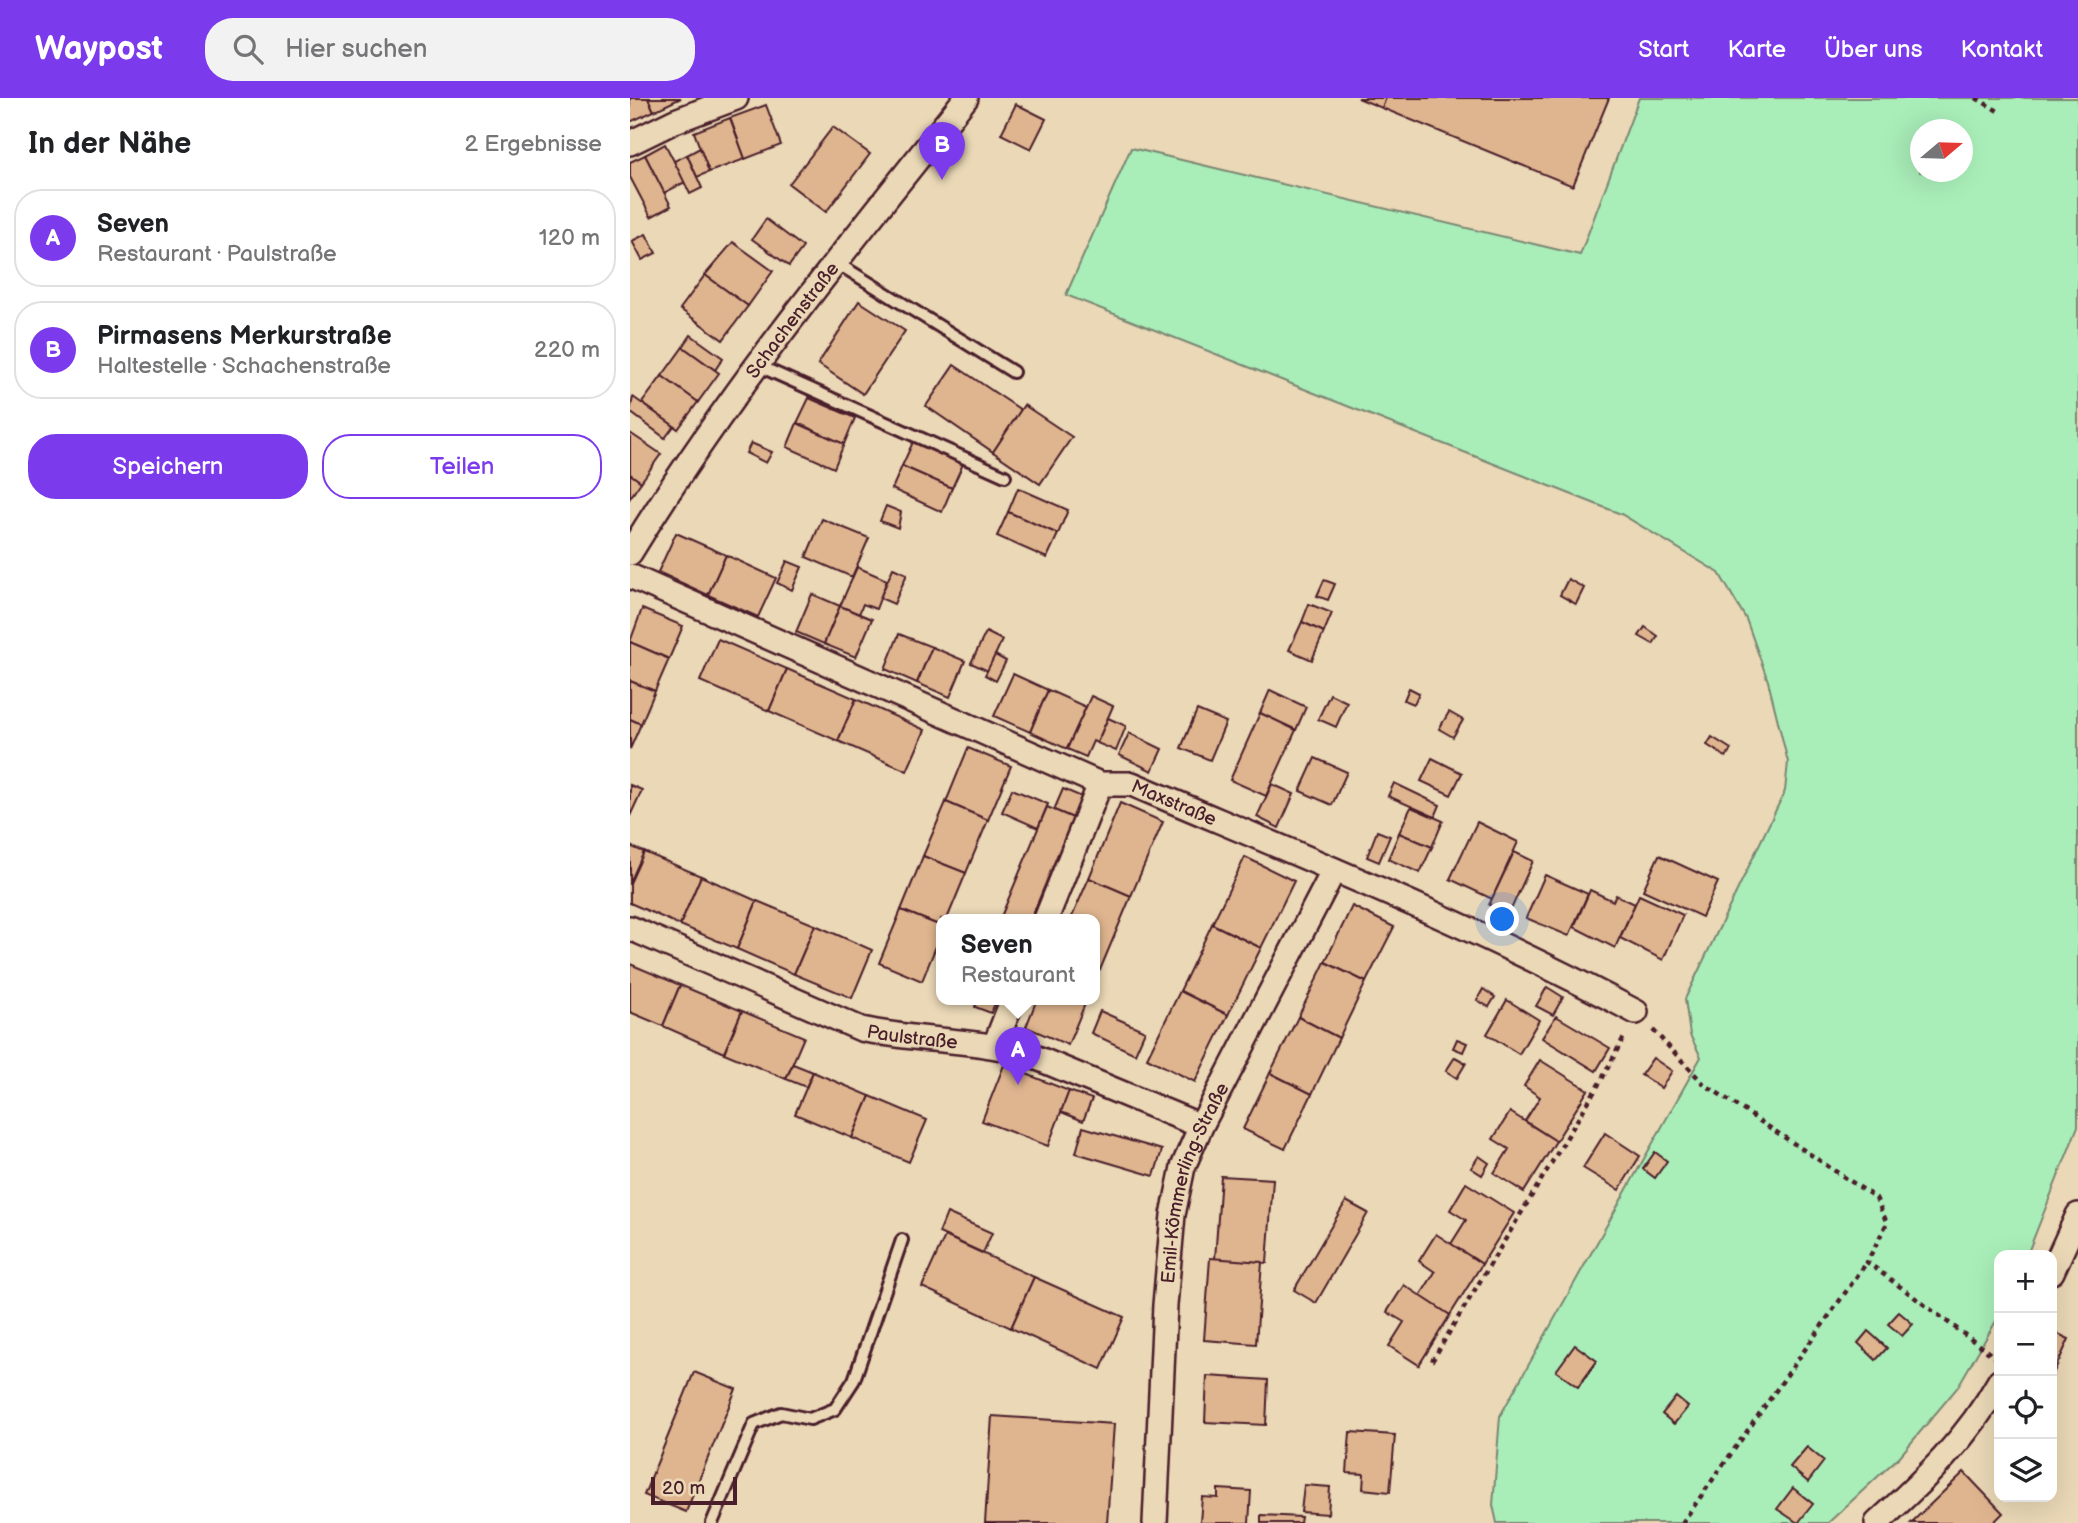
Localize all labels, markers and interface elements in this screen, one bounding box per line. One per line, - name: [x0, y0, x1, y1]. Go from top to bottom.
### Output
- search box: [205, 18, 695, 81]
- text: Waypost: [35, 29, 163, 69]
- icon: search: [229, 30, 267, 68]
- text: Hier suchen: [285, 34, 427, 65]
- text: Start: [1638, 35, 1689, 64]
- text: Karte: [1727, 35, 1786, 64]
- text: Über uns: [1824, 35, 1923, 64]
- text: Kontakt: [1961, 35, 2043, 64]
- north arrow: [1910, 119, 1973, 182]
- pin: B: [919, 122, 965, 180]
- text: In der Nähe: [28, 126, 191, 162]
- text: 2 Ergebnisse: [465, 130, 602, 158]
- text: Seven: [97, 209, 169, 240]
- text: A: [46, 224, 60, 252]
- text: 120 m: [539, 224, 600, 252]
- text: Restaurant · Paulstraße: [97, 240, 337, 268]
- street label: Schachenstraße: [742, 258, 844, 383]
- text: Pirmasens Merkurstraße: [97, 321, 392, 352]
- text: B: [45, 336, 61, 364]
- text: 220 m: [534, 336, 600, 364]
- text: Haltestelle · Schachenstraße: [97, 352, 391, 380]
- button: Speichern: [28, 434, 308, 499]
- button: Teilen: [322, 434, 602, 499]
- street label: Maxstraße: [1128, 775, 1220, 831]
- your location: [1485, 902, 1519, 936]
- popup: [936, 914, 1100, 1005]
- text: Seven: [961, 930, 1033, 961]
- text: Restaurant: [961, 961, 1075, 989]
- street label: Paulstraße: [865, 1020, 959, 1055]
- pin: A: [995, 1027, 1041, 1085]
- street label: Emil-Kömmerling-Straße: [1157, 1079, 1235, 1285]
- map controls: [1994, 1250, 2057, 1502]
- button: +: [1994, 1250, 2057, 1313]
- button: −: [1994, 1313, 2057, 1376]
- button: locate: [1994, 1376, 2057, 1439]
- button: layers: [1994, 1439, 2057, 1502]
- scale bar: [651, 1474, 737, 1506]
- text: 20 m: [662, 1477, 705, 1500]

